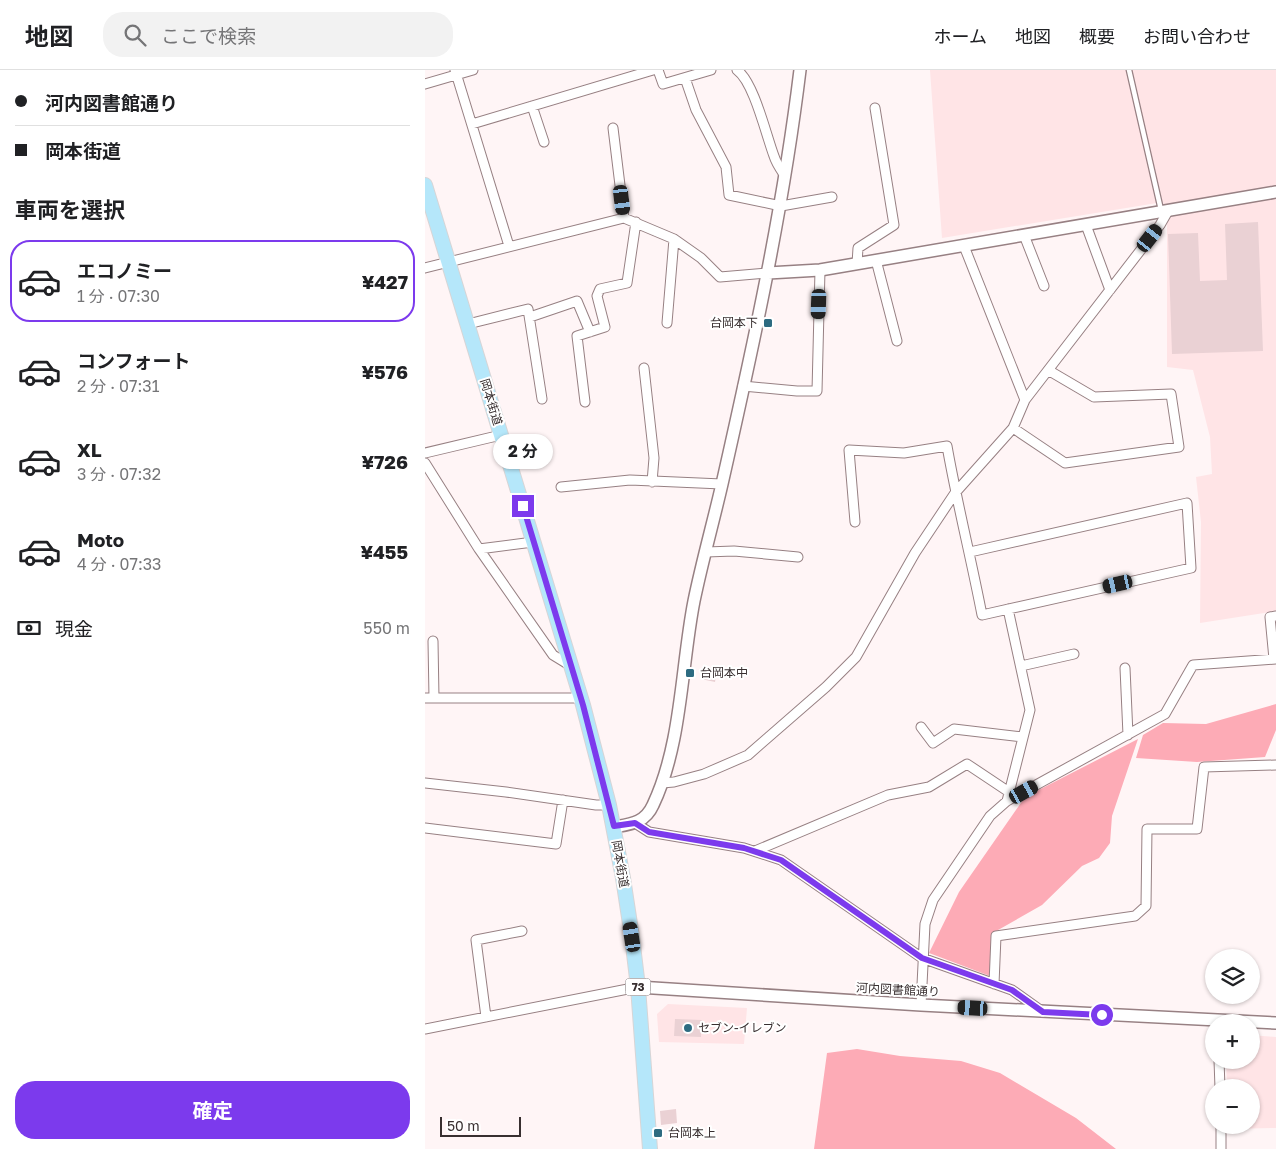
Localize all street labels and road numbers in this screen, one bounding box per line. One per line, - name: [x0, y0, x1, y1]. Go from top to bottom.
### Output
- street label: 岡本街道: [477, 377, 506, 427]
- street label: 岡本街道: [609, 839, 632, 889]
- road number: 73: [625, 979, 651, 996]
- street label: 河内図書館通り: [856, 980, 940, 999]

